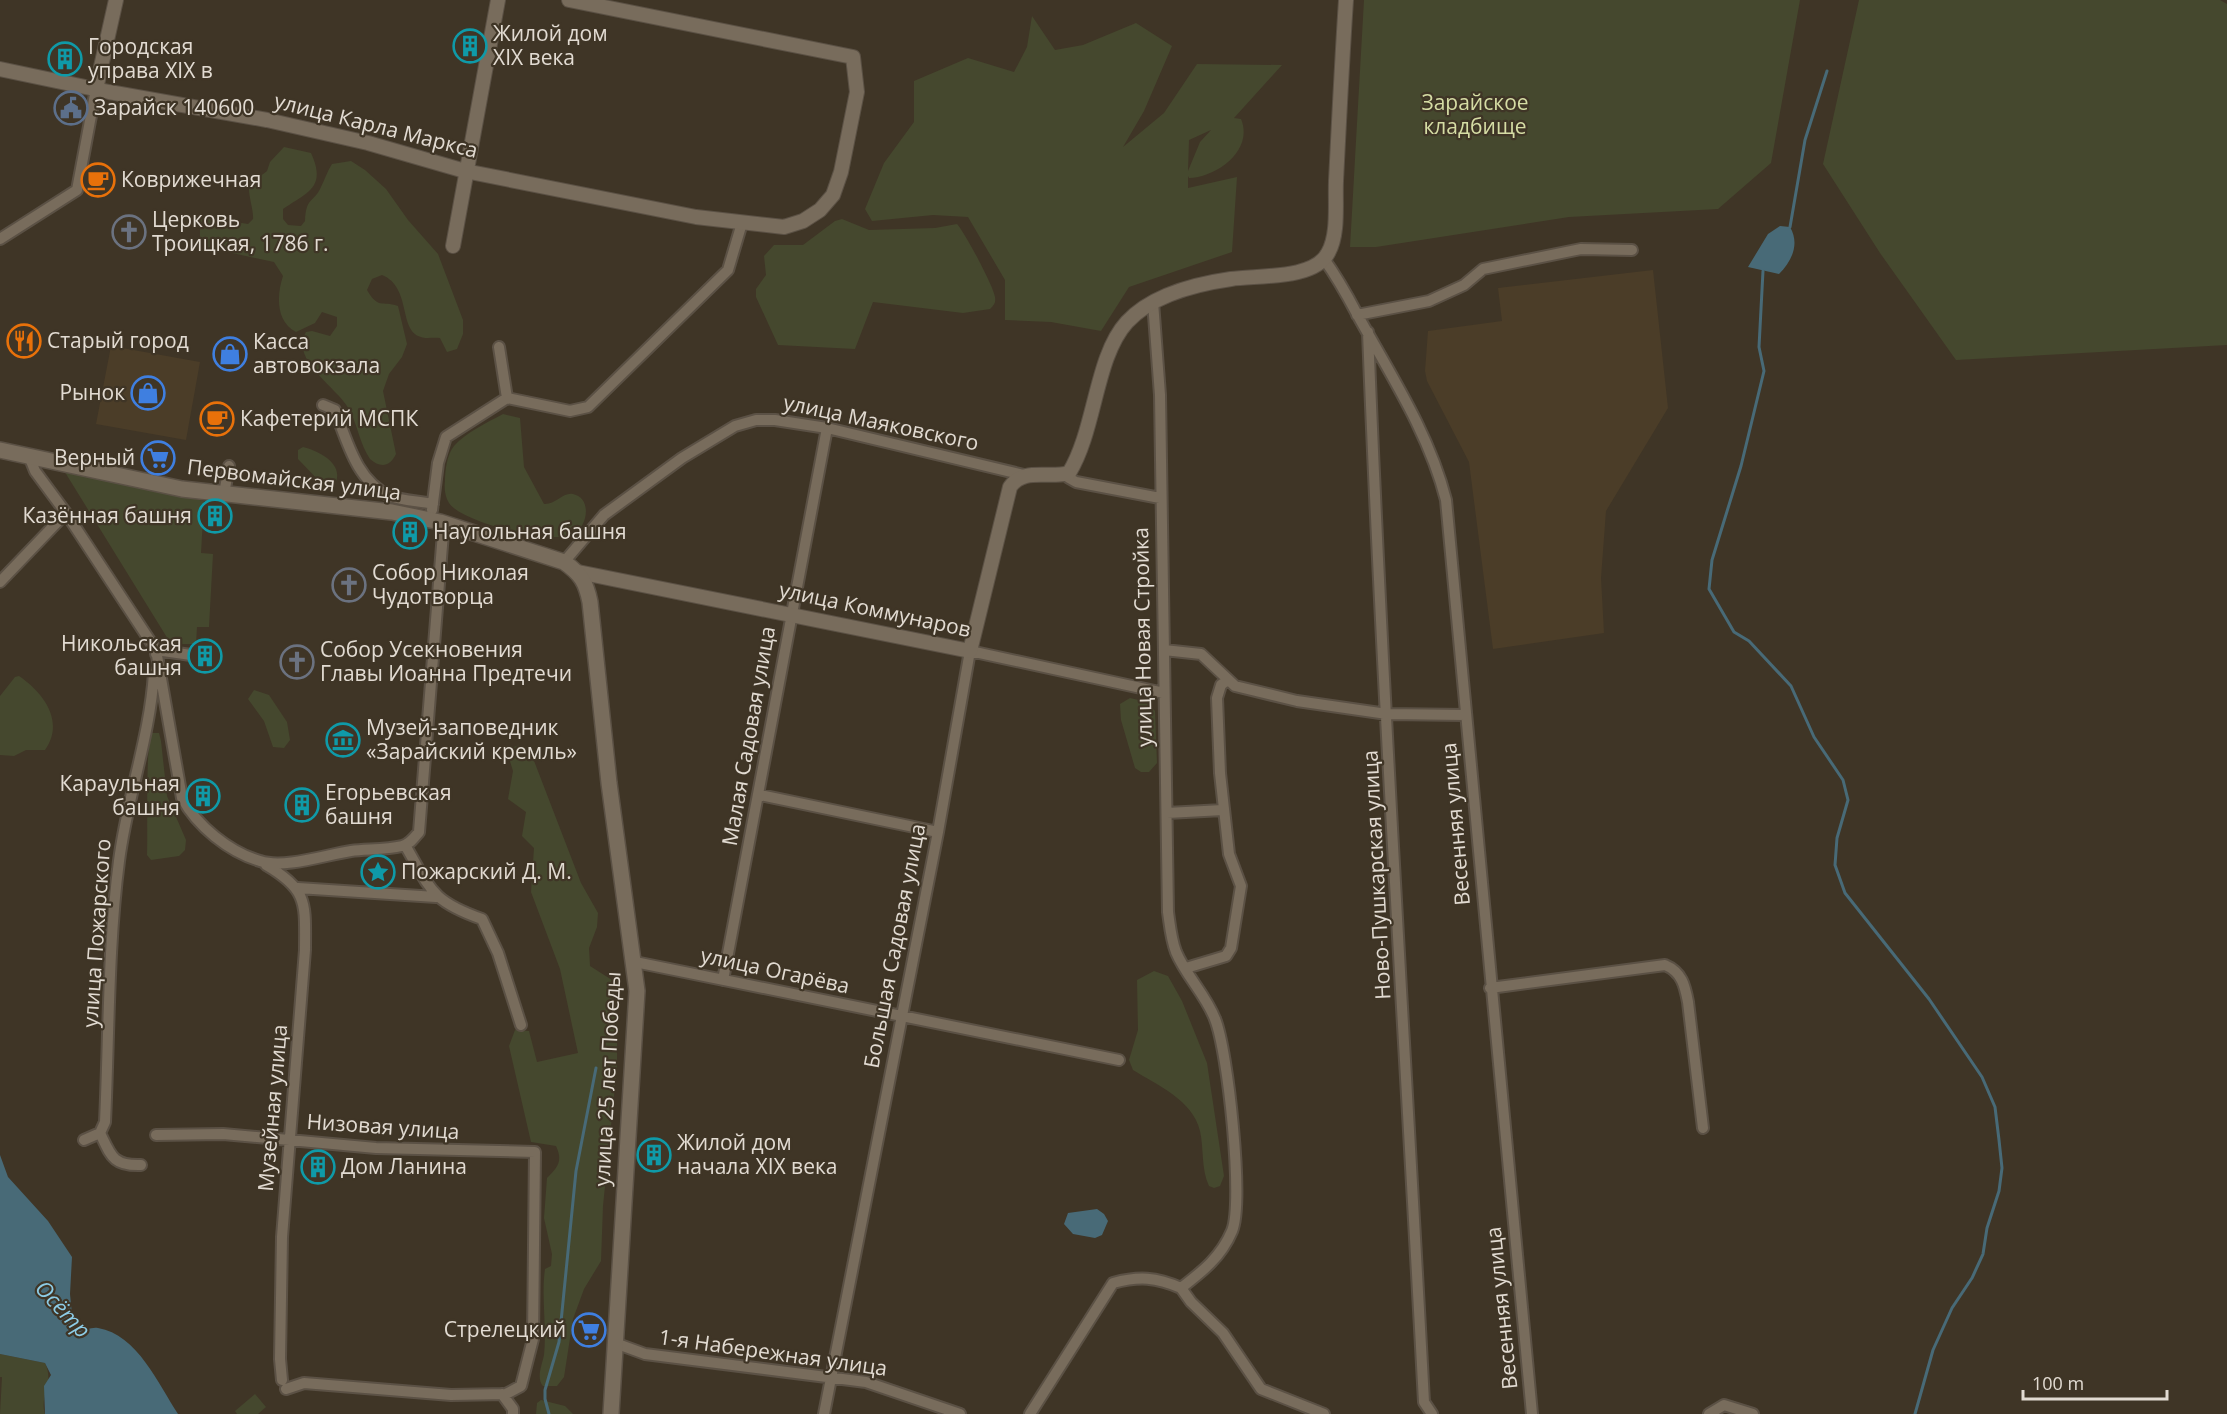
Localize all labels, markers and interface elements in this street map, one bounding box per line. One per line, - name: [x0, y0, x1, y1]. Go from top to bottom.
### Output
- place label: Жилой дом XIX века: [493, 19, 608, 71]
- building icon: Жилой дом XIX века: [452, 28, 488, 64]
- place label: Городская управа XIX в: [88, 32, 213, 84]
- building icon: Городская управа XIX в: [47, 41, 83, 77]
- street label: улица Карла Маркса: [272, 86, 481, 164]
- park label: Зарайское кладбище: [1421, 88, 1529, 140]
- public building icon: Зарайск 140600: [53, 90, 89, 126]
- place label: Зарайск 140600: [94, 93, 254, 121]
- cafe icon: Коврижечная: [80, 162, 116, 198]
- place label: Коврижечная: [121, 165, 261, 193]
- place label: Церковь Троицкая, 1786 г.: [152, 205, 329, 257]
- church icon: Церковь Троицкая, 1786 г.: [111, 214, 147, 250]
- restaurant icon: Старый город: [6, 323, 42, 359]
- place label: Старый город: [47, 326, 189, 354]
- place label: Касса автовокзала: [253, 327, 380, 379]
- shop icon: Касса автовокзала: [212, 336, 248, 372]
- shop icon: Рынок: [130, 375, 166, 411]
- place label: Рынок: [59, 378, 125, 406]
- street label: улица Маяковского: [781, 388, 982, 456]
- cafe icon: Кафетерий МСПК: [199, 401, 235, 437]
- place label: Кафетерий МСПК: [240, 404, 418, 432]
- supermarket icon: Верный: [140, 440, 176, 476]
- place label: Верный: [54, 443, 135, 471]
- street label: Первомайская улица: [186, 452, 403, 506]
- building icon: Казённая башня: [197, 498, 233, 534]
- place label: Казённая башня: [22, 501, 192, 529]
- building icon: Наугольная башня: [392, 514, 428, 550]
- place label: Наугольная башня: [433, 517, 627, 545]
- street label: улица Новая Стройка: [1126, 527, 1158, 747]
- place label: Собор Николая Чудотворца: [372, 558, 529, 610]
- church icon: Собор Николая Чудотворца: [331, 567, 367, 603]
- street label: улица Коммунаров: [777, 575, 974, 643]
- street label: Малая Садовая улица: [715, 624, 781, 848]
- place label: Никольская башня: [61, 629, 182, 681]
- place label: Собор Усекновения Главы Иоанна Предтечи: [320, 635, 572, 687]
- building icon: Никольская башня: [187, 638, 223, 674]
- church icon: Собор Усекновения Главы Иоанна Предтечи: [279, 644, 315, 680]
- place label: Музей-заповедник «Зарайский кремль»: [366, 713, 577, 765]
- museum icon: Музей-заповедник «Зарайский кремль»: [325, 722, 361, 758]
- street label: Весенняя улица: [1434, 742, 1476, 907]
- street label: Ново-Пушкарская улица: [1355, 750, 1397, 1001]
- place label: Караульная башня: [59, 769, 180, 821]
- building icon: Караульная башня: [185, 778, 221, 814]
- place label: Егорьевская башня: [325, 778, 452, 830]
- building icon: Егорьевская башня: [284, 787, 320, 823]
- street label: Большая Садовая улица: [857, 821, 931, 1070]
- street label: улица Пожарского: [75, 838, 117, 1028]
- place icon: Пожарский Д. М.: [360, 854, 396, 890]
- place label: Пожарский Д. М.: [401, 857, 572, 885]
- street label: улица Огарёва: [698, 941, 852, 999]
- street label: улица 25 лет Победы: [587, 971, 627, 1187]
- street label: Музейная улица: [251, 1023, 293, 1193]
- street label: Низовая улица: [306, 1107, 460, 1145]
- place label: Жилой дом начала XIX века: [677, 1128, 837, 1180]
- building icon: Жилой дом начала XIX века: [636, 1137, 672, 1173]
- building icon: Дом Ланина: [300, 1149, 336, 1185]
- place label: Дом Ланина: [341, 1152, 467, 1180]
- street label: Весенняя улица: [1479, 1225, 1523, 1391]
- water label: Осётр: [29, 1273, 98, 1344]
- supermarket icon: Стрелецкий: [571, 1312, 607, 1348]
- place label: Стрелецкий: [444, 1315, 566, 1343]
- street label: 1-я Набережная улица: [657, 1322, 889, 1382]
- scale bar: [2023, 1363, 2167, 1401]
- text: 100 m: [2032, 1371, 2084, 1395]

